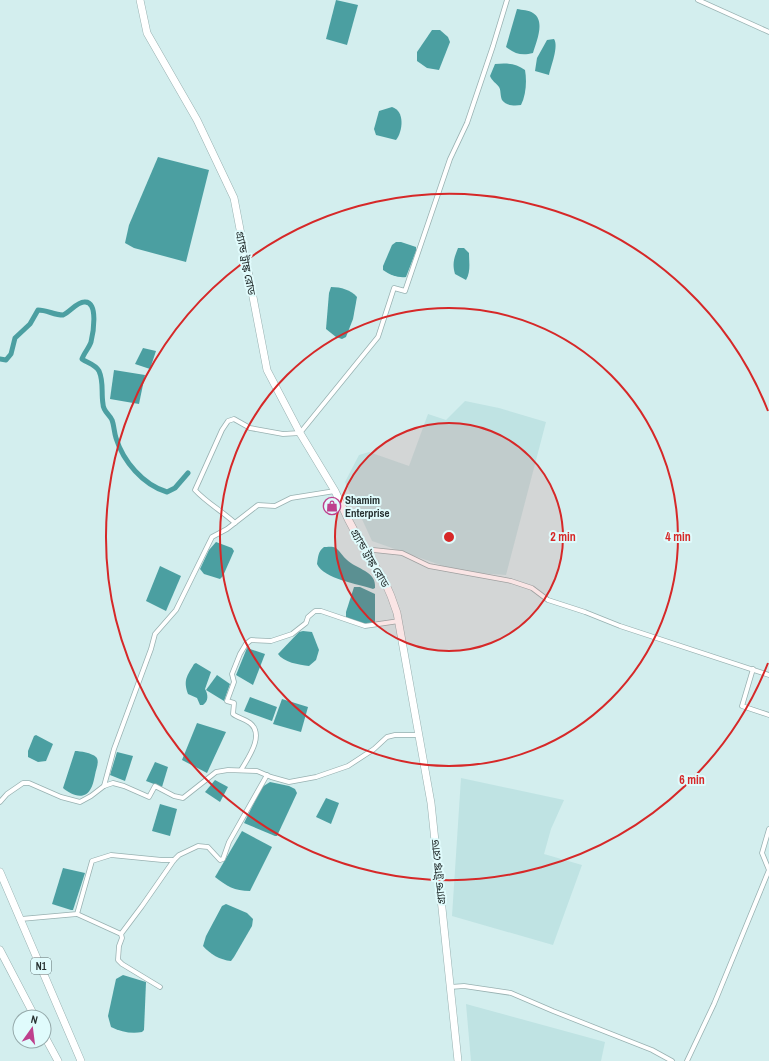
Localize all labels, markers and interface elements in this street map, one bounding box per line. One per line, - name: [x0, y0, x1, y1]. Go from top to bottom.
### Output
- street label: গ্র্যান্ড ট্রাঙ্ক রোড: [233, 230, 259, 297]
- place label: Shamim Enterprise: [345, 493, 390, 520]
- shop icon: Shamim Enterprise: [322, 496, 342, 516]
- street label: গ্র্যান্ড ট্রাঙ্ক রোড: [348, 526, 392, 590]
- text: 2 min: [550, 529, 576, 545]
- text: 4 min: [665, 529, 691, 545]
- centre of rings: [442, 530, 456, 544]
- text: 6 min: [679, 772, 705, 788]
- street label: গ্র্যান্ড ট্রাঙ্ক রোড: [428, 839, 448, 905]
- road number: N1: [31, 958, 51, 974]
- north arrow: [12, 1009, 52, 1049]
- text: N: [30, 1012, 39, 1027]

